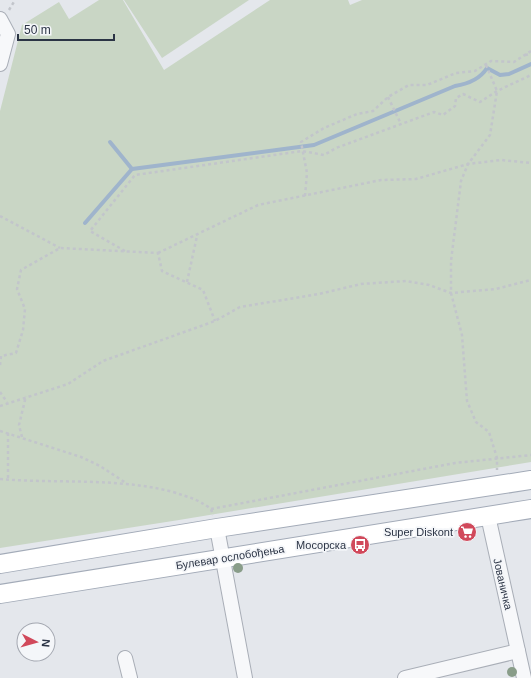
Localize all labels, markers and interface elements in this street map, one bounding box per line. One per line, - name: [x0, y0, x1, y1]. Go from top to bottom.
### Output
- scale bar: [18, 16, 114, 42]
- text: 50 m: [24, 23, 51, 37]
- supermarket icon: Super Diskont: [456, 521, 478, 543]
- place label: Super Diskont: [384, 526, 453, 538]
- bus stop icon: Мосорска: [349, 534, 371, 556]
- place label: Мосорска: [296, 539, 347, 551]
- street label: Булевар ослобођења: [175, 542, 286, 572]
- street label: Јованичка: [491, 557, 515, 612]
- north arrow: [16, 622, 56, 662]
- text: N: [40, 638, 52, 648]

